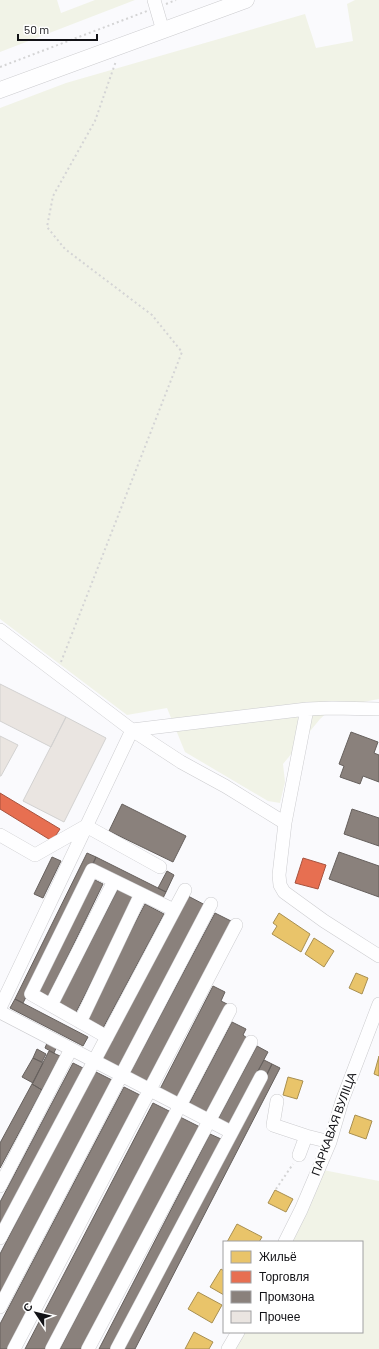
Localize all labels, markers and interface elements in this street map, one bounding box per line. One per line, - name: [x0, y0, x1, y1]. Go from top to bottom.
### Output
- scale bar: [18, 16, 97, 42]
- text: 50 m: [24, 22, 49, 36]
- street label: ПАРКАВАЯ ВУЛІЦА: [308, 1070, 359, 1178]
- legend: [223, 1241, 363, 1333]
- text: Жильё: [259, 1249, 297, 1263]
- text: Торговля: [259, 1269, 309, 1284]
- text: Промзона: [259, 1289, 315, 1304]
- north arrow: [16, 1293, 56, 1333]
- text: С: [20, 1300, 35, 1314]
- text: Прочее: [259, 1309, 301, 1324]

